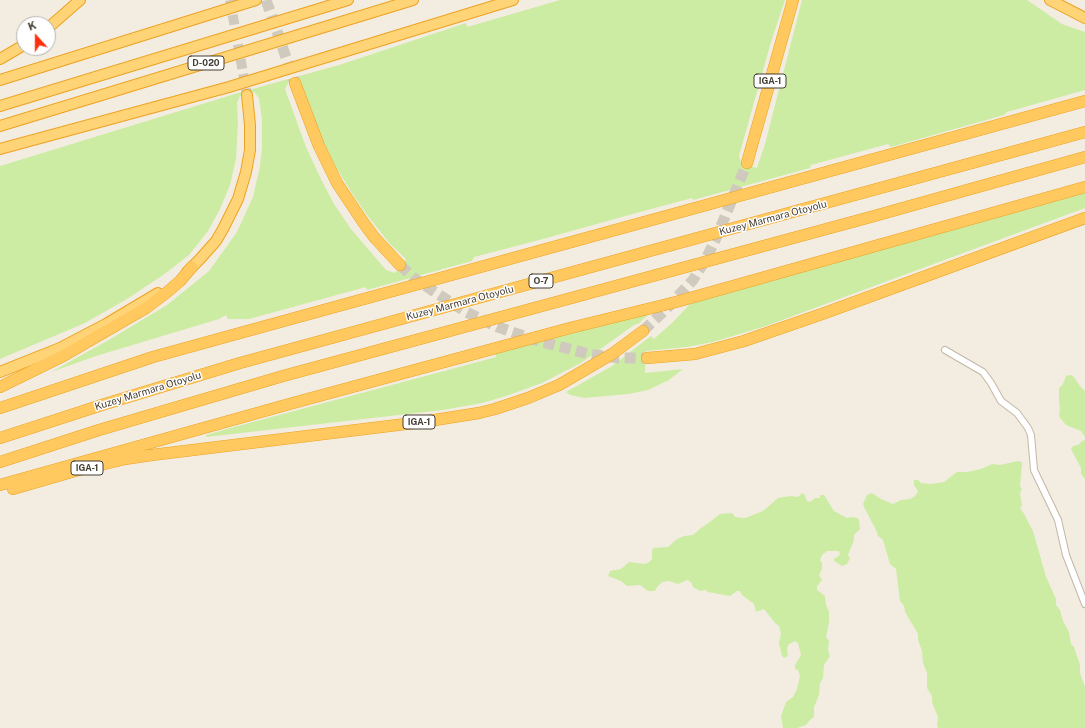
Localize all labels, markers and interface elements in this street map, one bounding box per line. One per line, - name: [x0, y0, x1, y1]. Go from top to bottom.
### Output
- north arrow: [16, 16, 56, 56]
- text: K: [26, 19, 38, 33]
- road number: D-020: [188, 56, 224, 70]
- road number: IGA-1: [754, 74, 786, 88]
- street label: Kuzey Marmara Otoyolu: [718, 198, 828, 238]
- road number: O-7: [529, 274, 553, 288]
- street label: Kuzey Marmara Otoyolu: [405, 283, 515, 323]
- street label: Kuzey Marmara Otoyolu: [93, 369, 203, 413]
- road number: IGA-1: [403, 415, 435, 429]
- road number: IGA-1: [71, 461, 103, 475]

